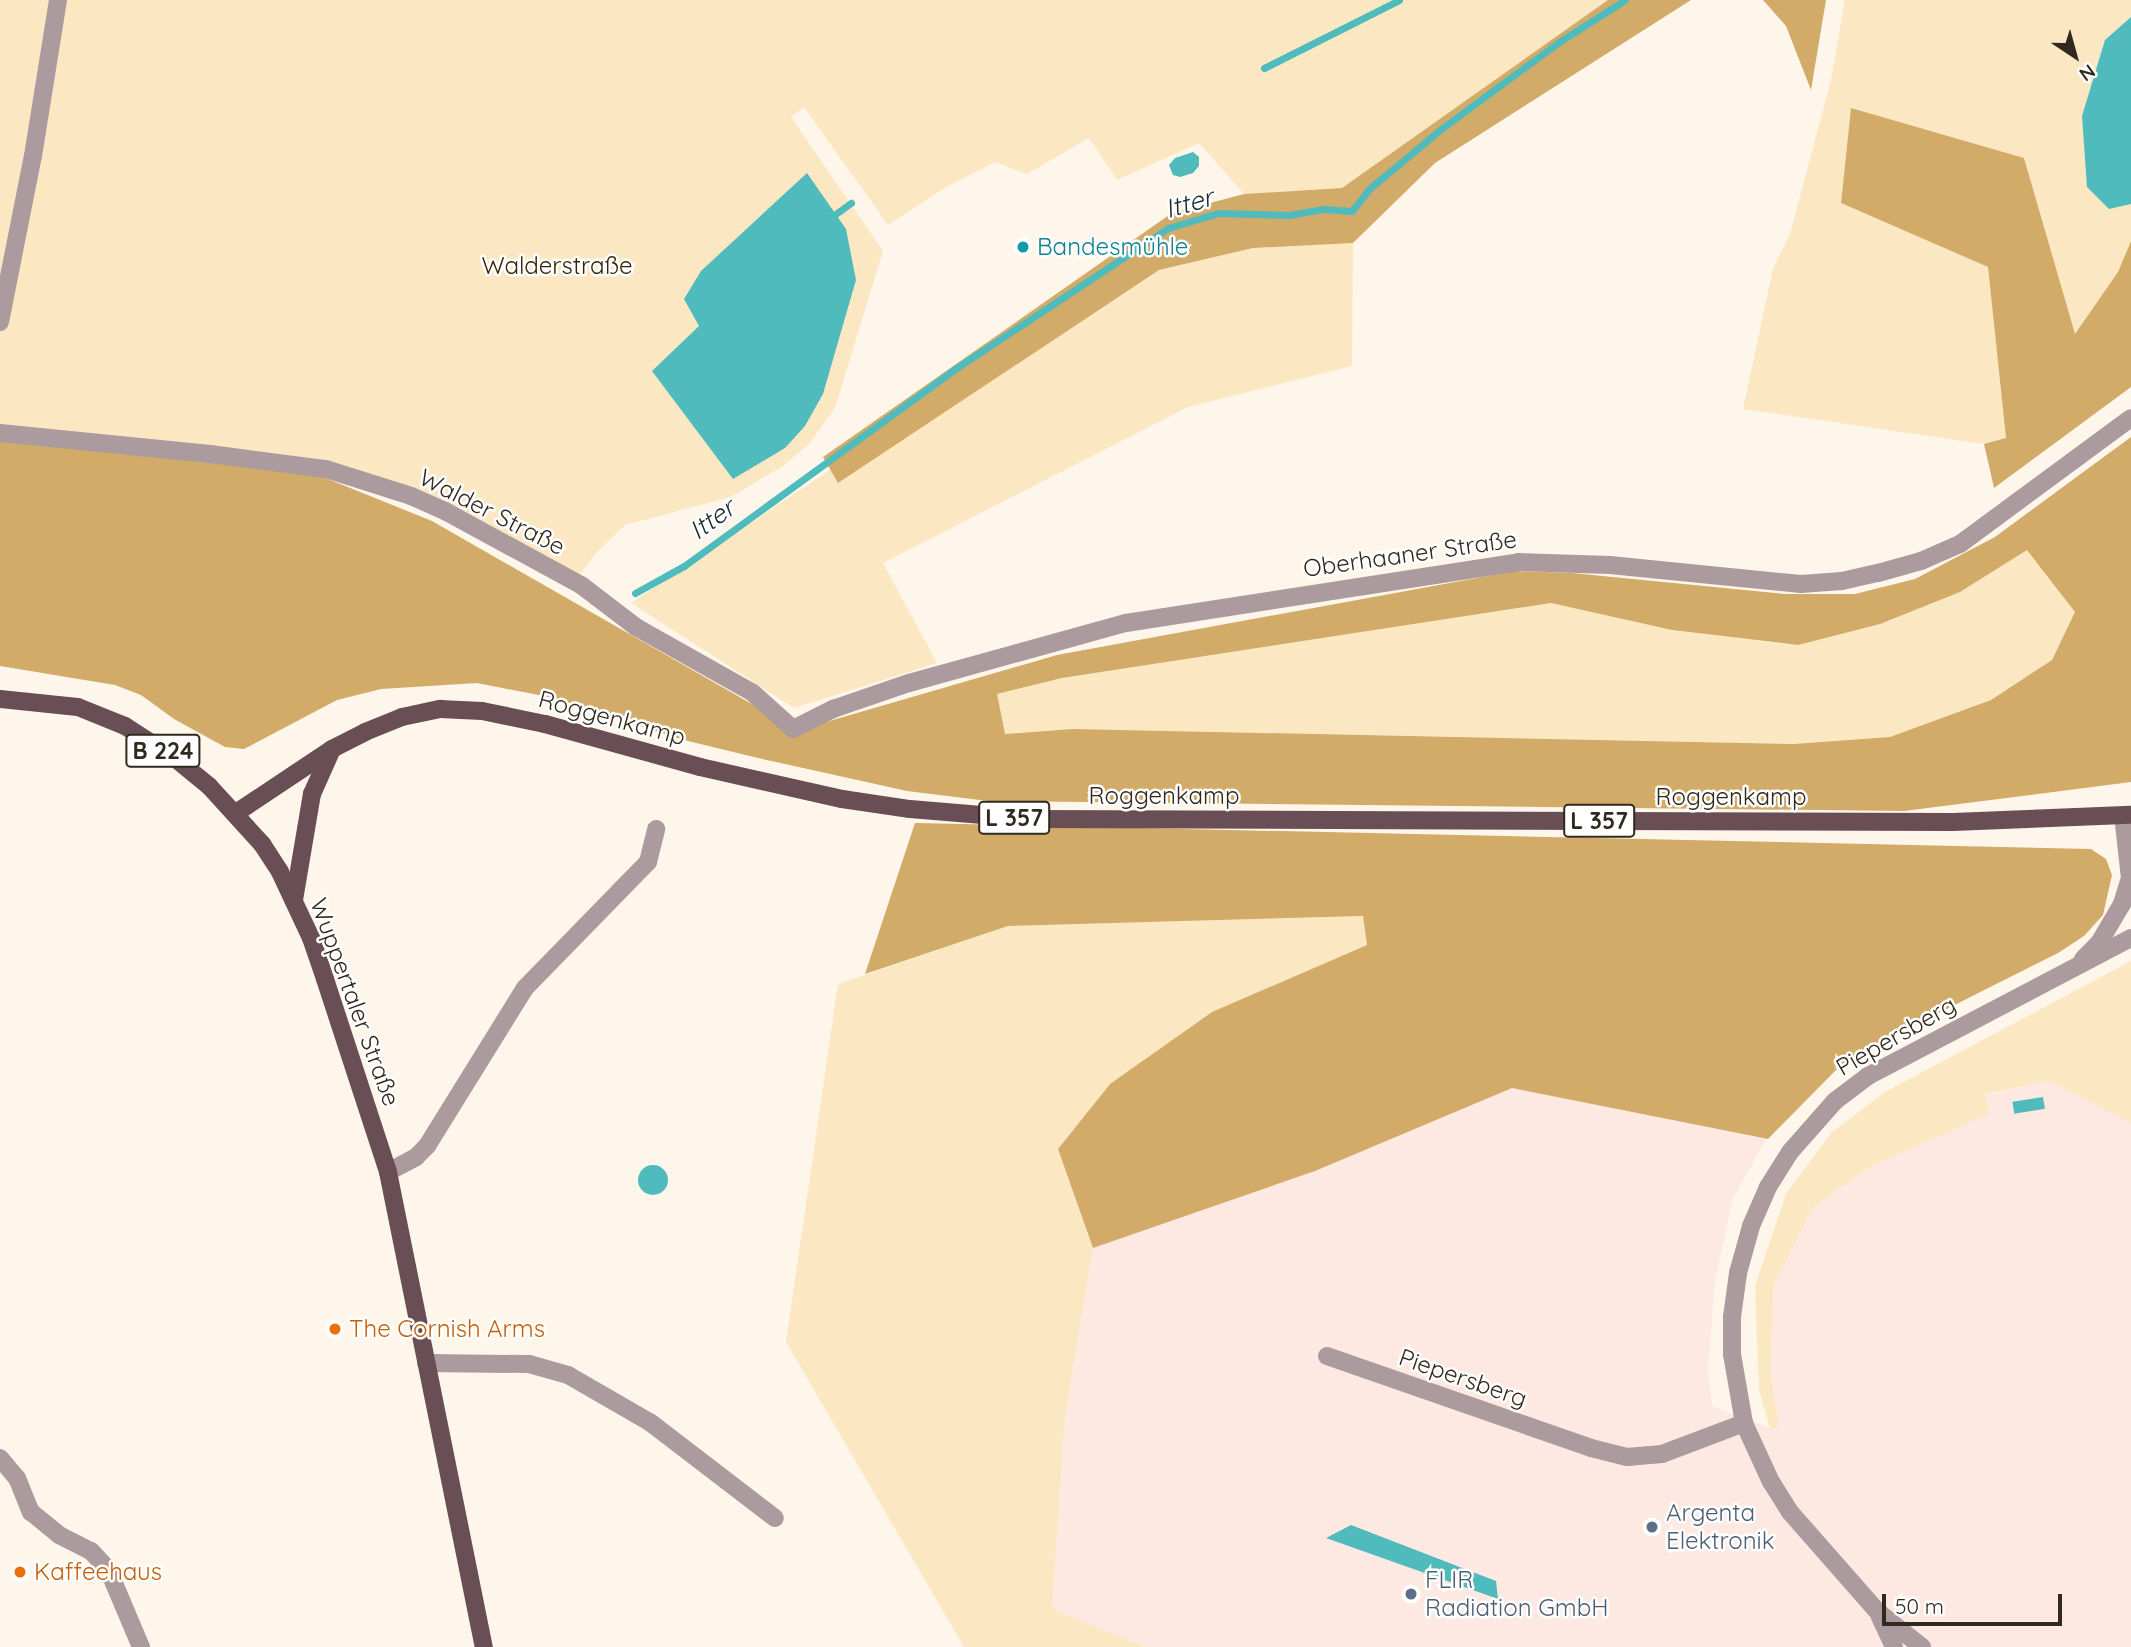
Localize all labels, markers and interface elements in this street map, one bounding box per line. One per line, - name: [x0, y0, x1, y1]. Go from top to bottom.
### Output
- north arrow: [2040, 21, 2110, 91]
- text: N: [2075, 59, 2100, 87]
- water label: Itter: [1161, 181, 1217, 225]
- place label: Bandesmühle: [1037, 233, 1188, 261]
- marker: Bandesmühle: [1015, 239, 1031, 255]
- park label: Walderstraße: [481, 252, 633, 280]
- street label: Walder Straße: [414, 463, 570, 561]
- water label: Itter: [683, 492, 741, 546]
- street label: Oberhaaner Straße: [1301, 525, 1519, 583]
- street label: Roggenkamp: [535, 685, 689, 751]
- road number: B 224: [124, 732, 202, 771]
- street label: Roggenkamp: [1088, 782, 1240, 810]
- street label: Roggenkamp: [1655, 783, 1807, 811]
- road number: L 357: [977, 798, 1051, 838]
- road number: L 357: [1562, 802, 1636, 841]
- street label: Wuppertaler Straße: [304, 894, 406, 1110]
- street label: Piepersberg: [1831, 990, 1961, 1082]
- place label: The Cornish Arms: [349, 1315, 545, 1343]
- marker: The Cornish Arms: [327, 1321, 343, 1337]
- street label: Piepersberg: [1395, 1343, 1531, 1413]
- place label: Argenta Elektronik: [1666, 1499, 1775, 1555]
- marker: Argenta Elektronik: [1644, 1519, 1660, 1535]
- place label: Kaffeehaus: [34, 1558, 162, 1586]
- marker: Kaffeehaus: [12, 1564, 28, 1580]
- place label: FLIR Radiation GmbH: [1425, 1566, 1609, 1622]
- scale bar: [1886, 1580, 2066, 1624]
- marker: FLIR Radiation GmbH: [1403, 1586, 1419, 1602]
- text: 50 m: [1895, 1593, 1944, 1619]

